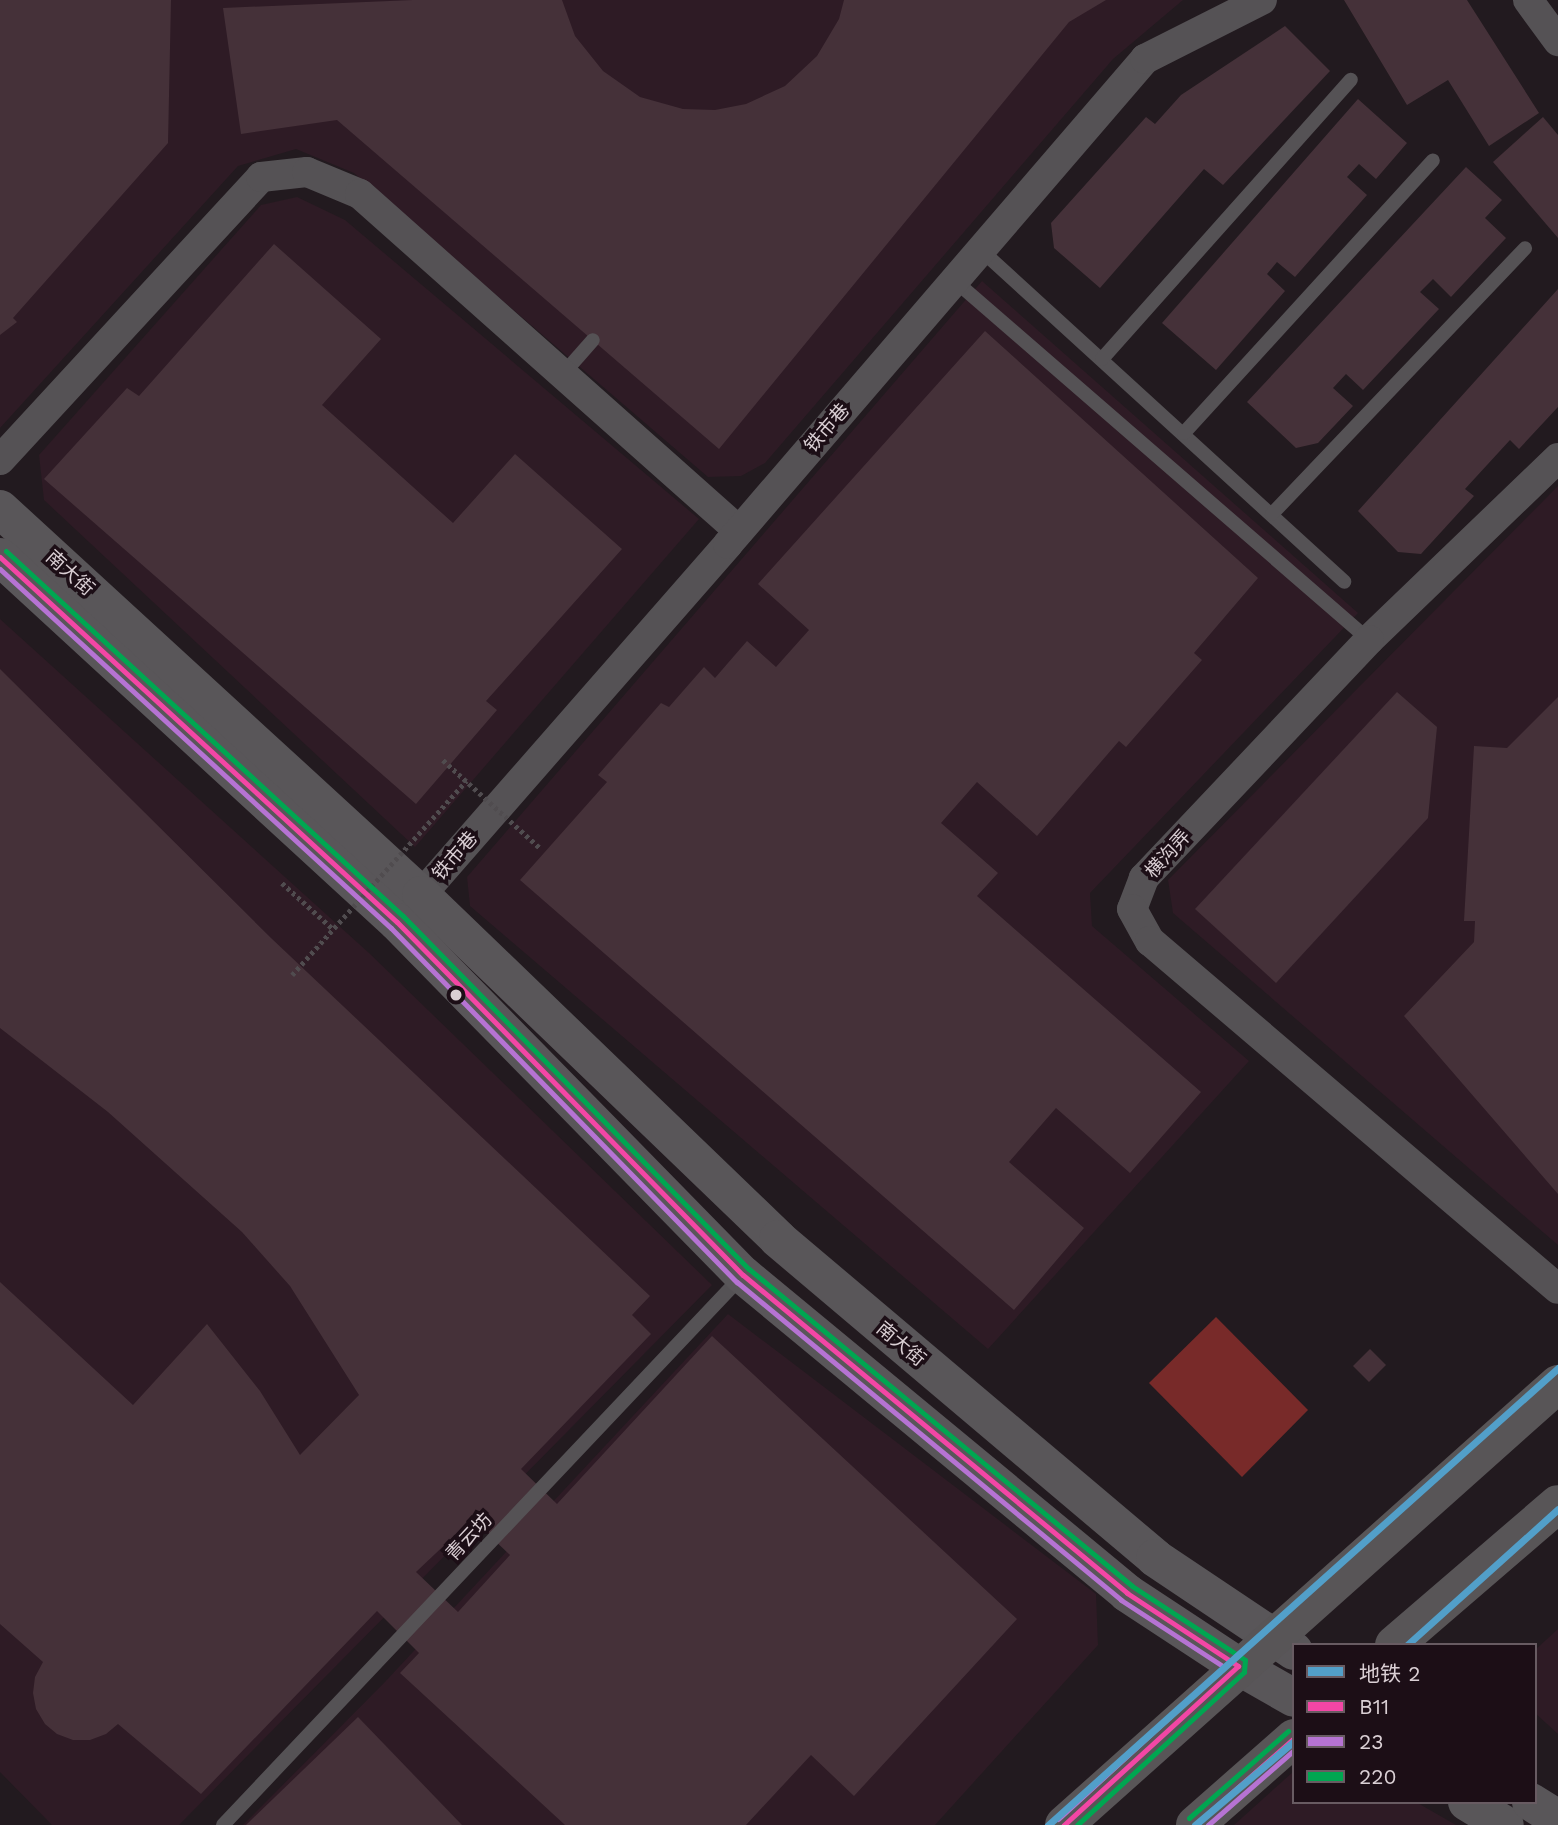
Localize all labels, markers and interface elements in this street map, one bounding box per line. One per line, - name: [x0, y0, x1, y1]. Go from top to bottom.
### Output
- street label: 铁市巷: [800, 399, 854, 457]
- street label: 南大街: [41, 545, 99, 601]
- street label: 横沟弄: [1140, 825, 1196, 883]
- street label: 铁市巷: [428, 827, 482, 885]
- unlabelled marker: [449, 988, 463, 1002]
- street label: 南大街: [872, 1317, 930, 1371]
- street label: 青云坊: [441, 1508, 497, 1566]
- legend: [1292, 1643, 1537, 1804]
- text: 地铁 2: [1359, 1661, 1420, 1686]
- text: B11: [1359, 1694, 1389, 1719]
- text: 23: [1359, 1729, 1384, 1754]
- text: 220: [1359, 1764, 1397, 1789]

